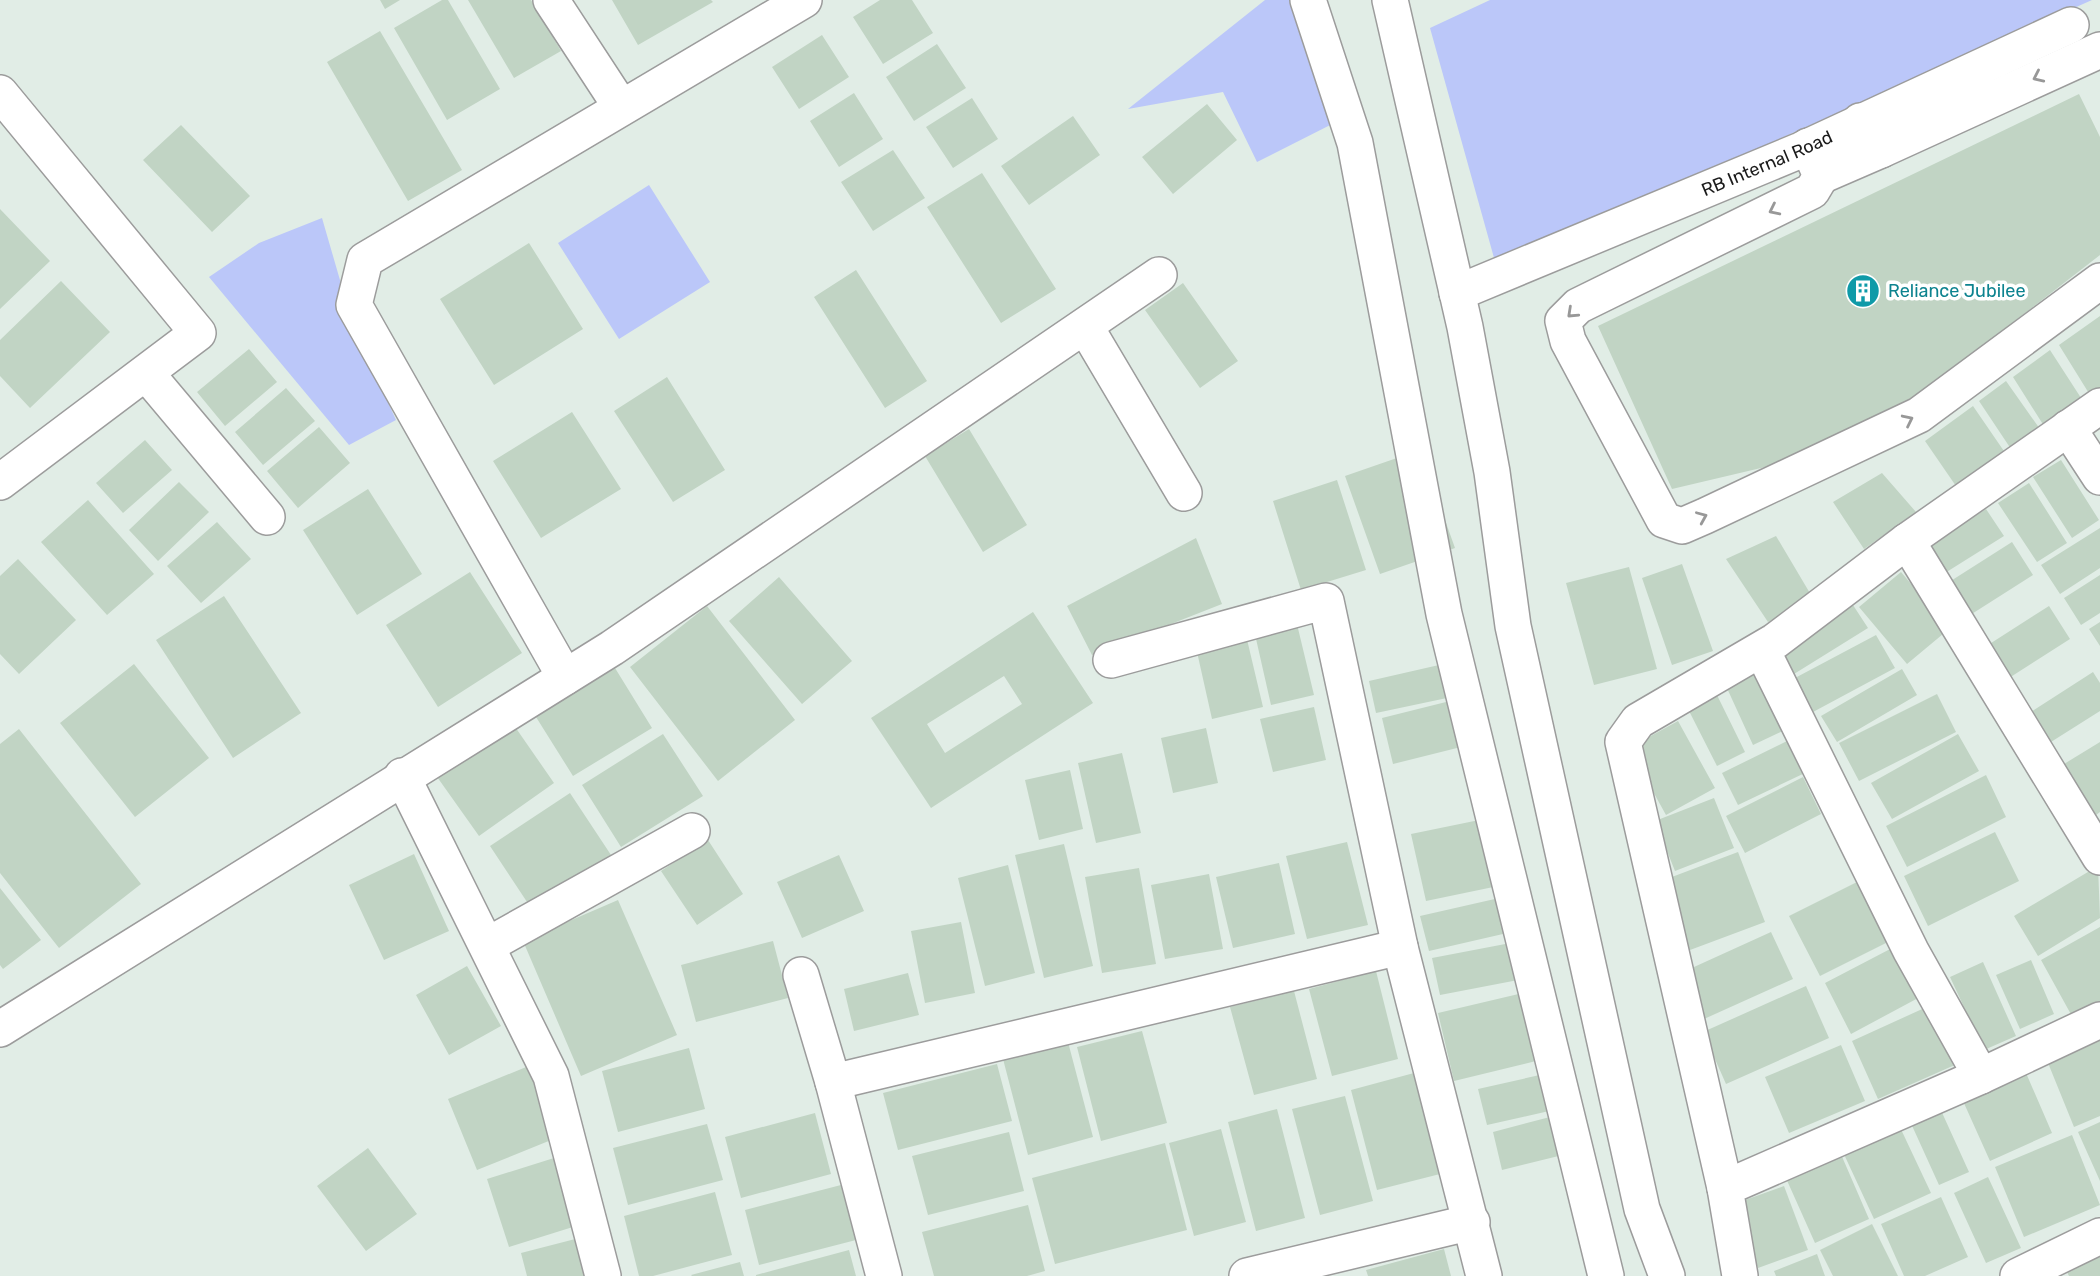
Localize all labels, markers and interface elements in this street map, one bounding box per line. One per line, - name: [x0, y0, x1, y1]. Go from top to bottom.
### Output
- one-way arrow: [2033, 68, 2045, 82]
- street label: RB Internal Road: [1698, 126, 1836, 201]
- one-way arrow: [1769, 201, 1781, 215]
- building icon: Reliance Jubilee: [1844, 272, 1882, 310]
- place label: Reliance Jubilee: [1888, 280, 2026, 302]
- one-way arrow: [1567, 305, 1580, 317]
- one-way arrow: [1901, 414, 1913, 428]
- one-way arrow: [1695, 511, 1708, 525]

